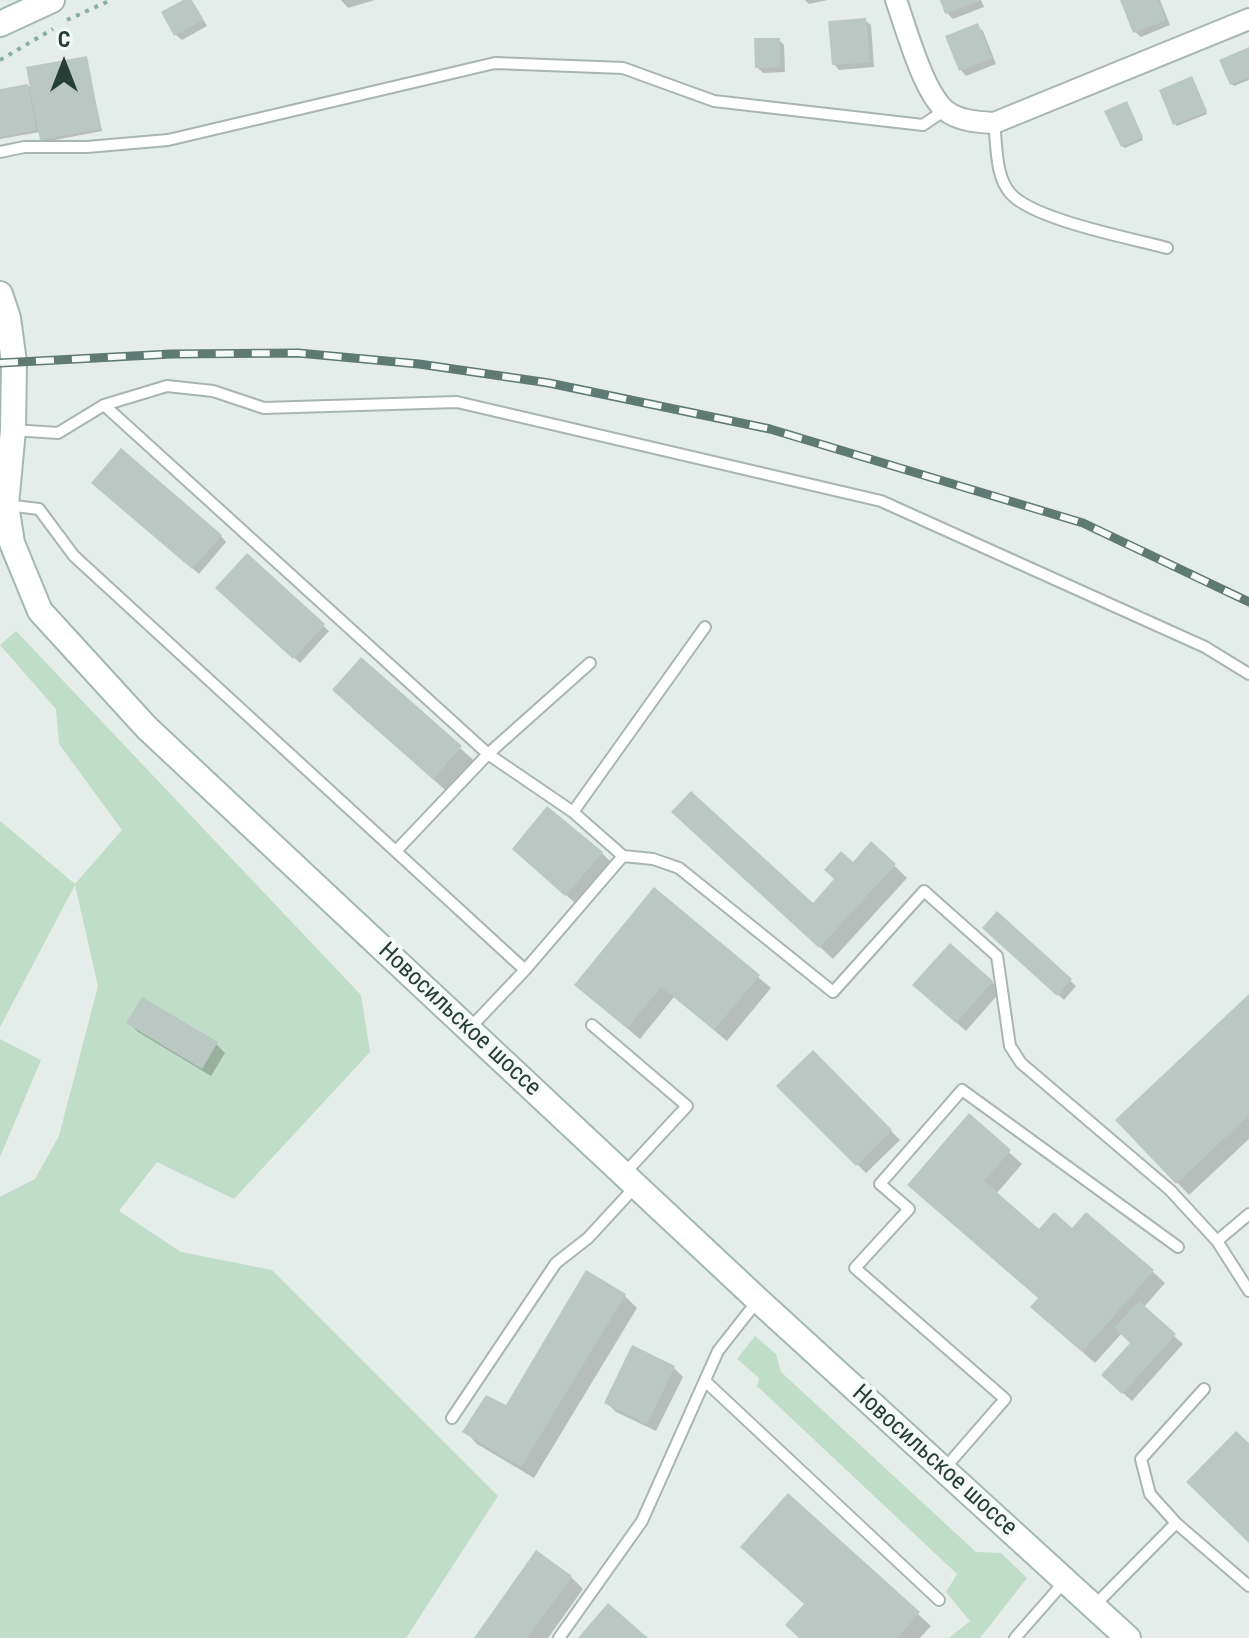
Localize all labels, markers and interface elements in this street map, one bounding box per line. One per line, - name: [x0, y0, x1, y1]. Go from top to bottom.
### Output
- north arrow: [24, 24, 104, 104]
- text: С: [58, 27, 70, 52]
- street label: Новосильское шоссе: [372, 937, 546, 1103]
- street label: Новосильское шоссе: [846, 1379, 1022, 1543]

